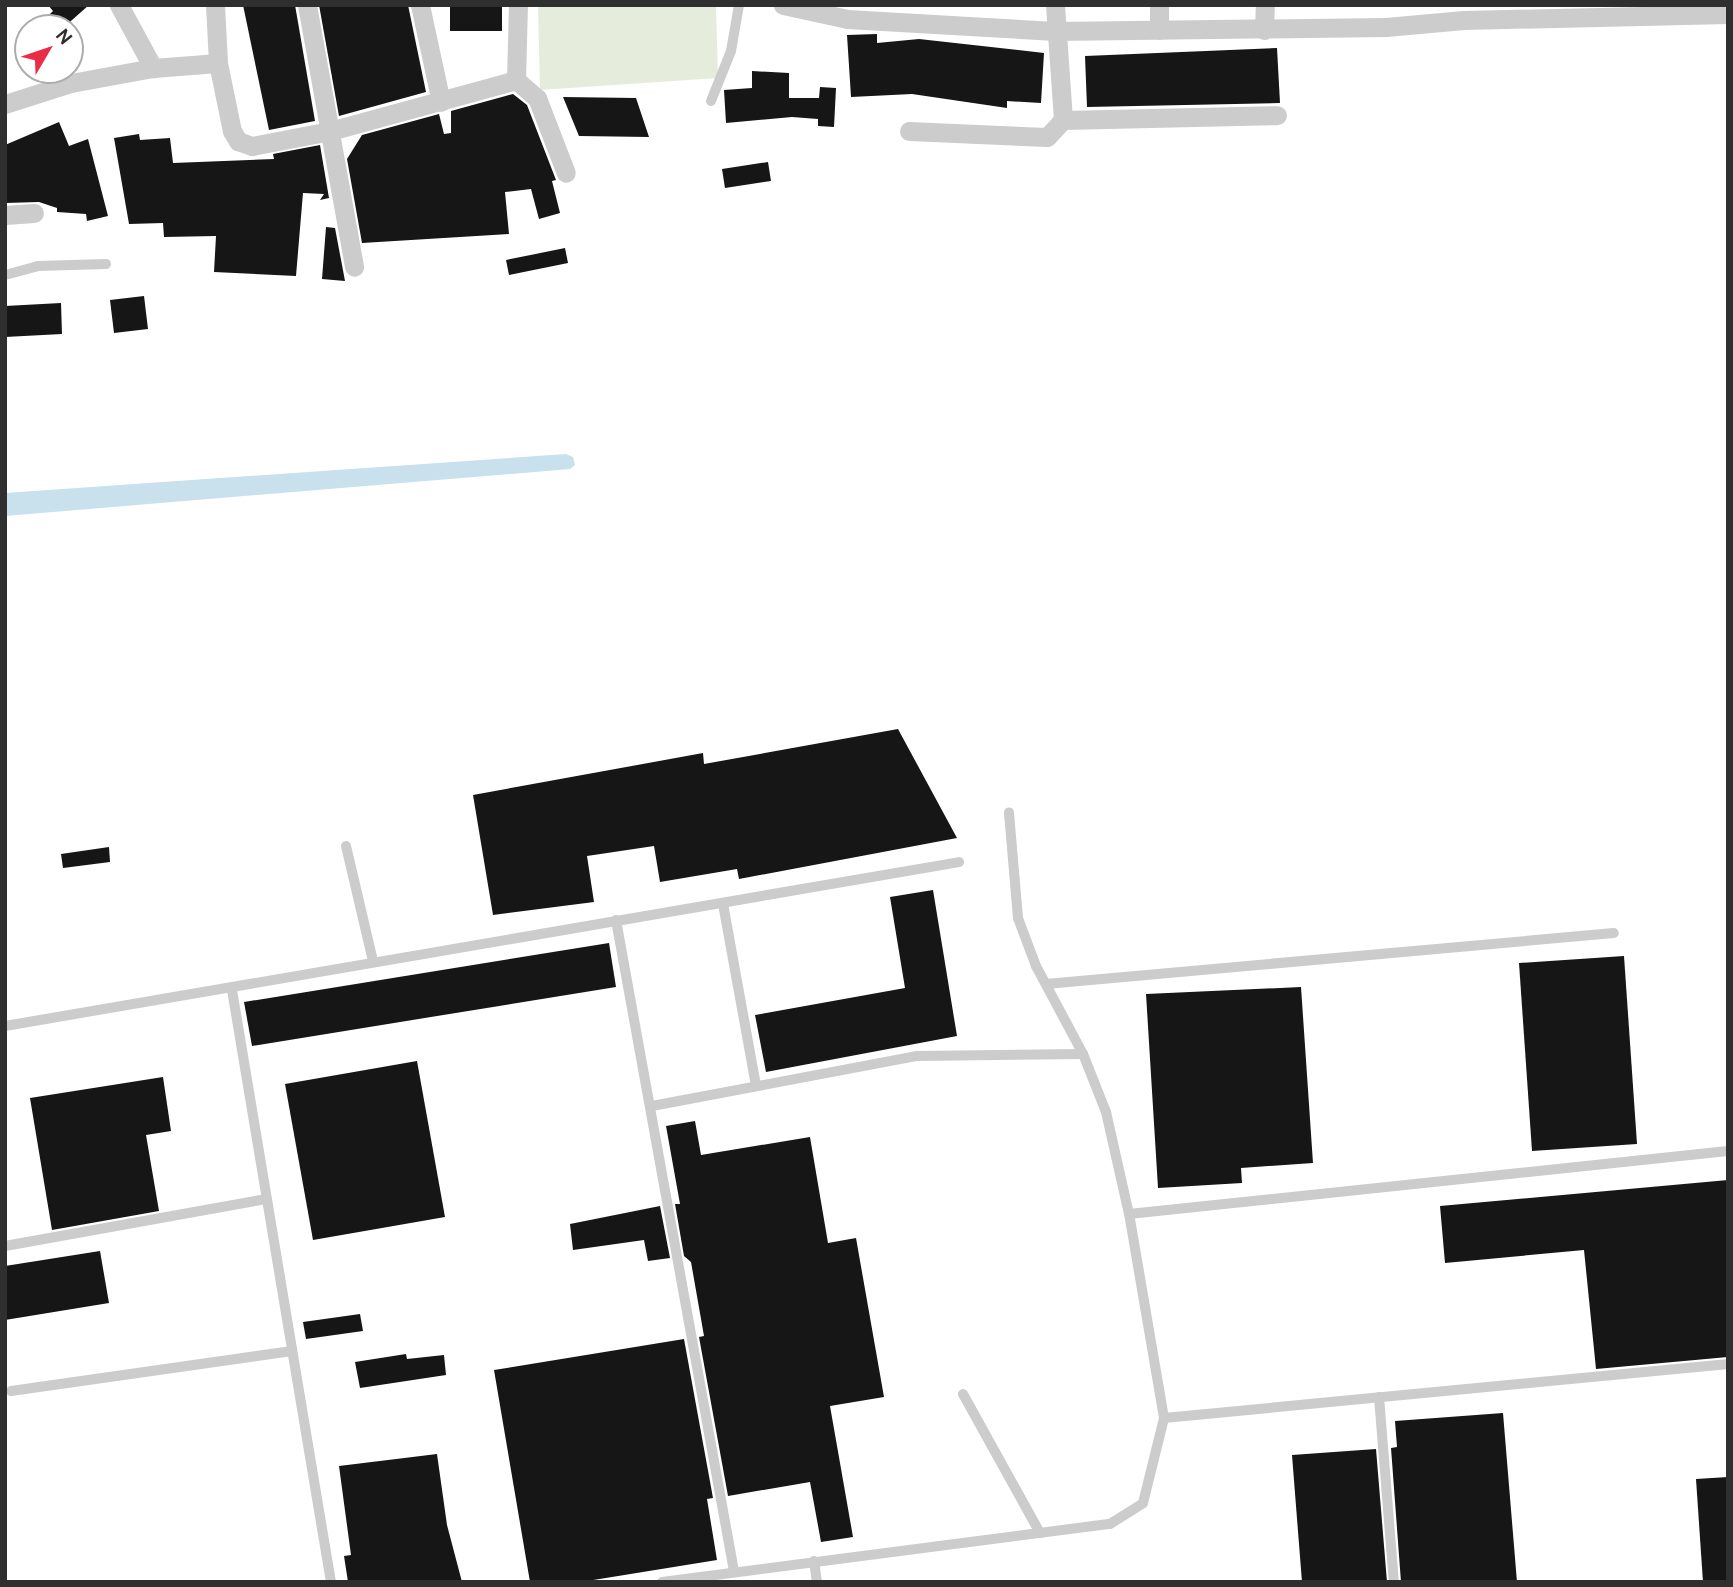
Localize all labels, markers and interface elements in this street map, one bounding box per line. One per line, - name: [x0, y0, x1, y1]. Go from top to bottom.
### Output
- north arrow: [14, 14, 84, 84]
- text: N: [51, 24, 77, 49]

